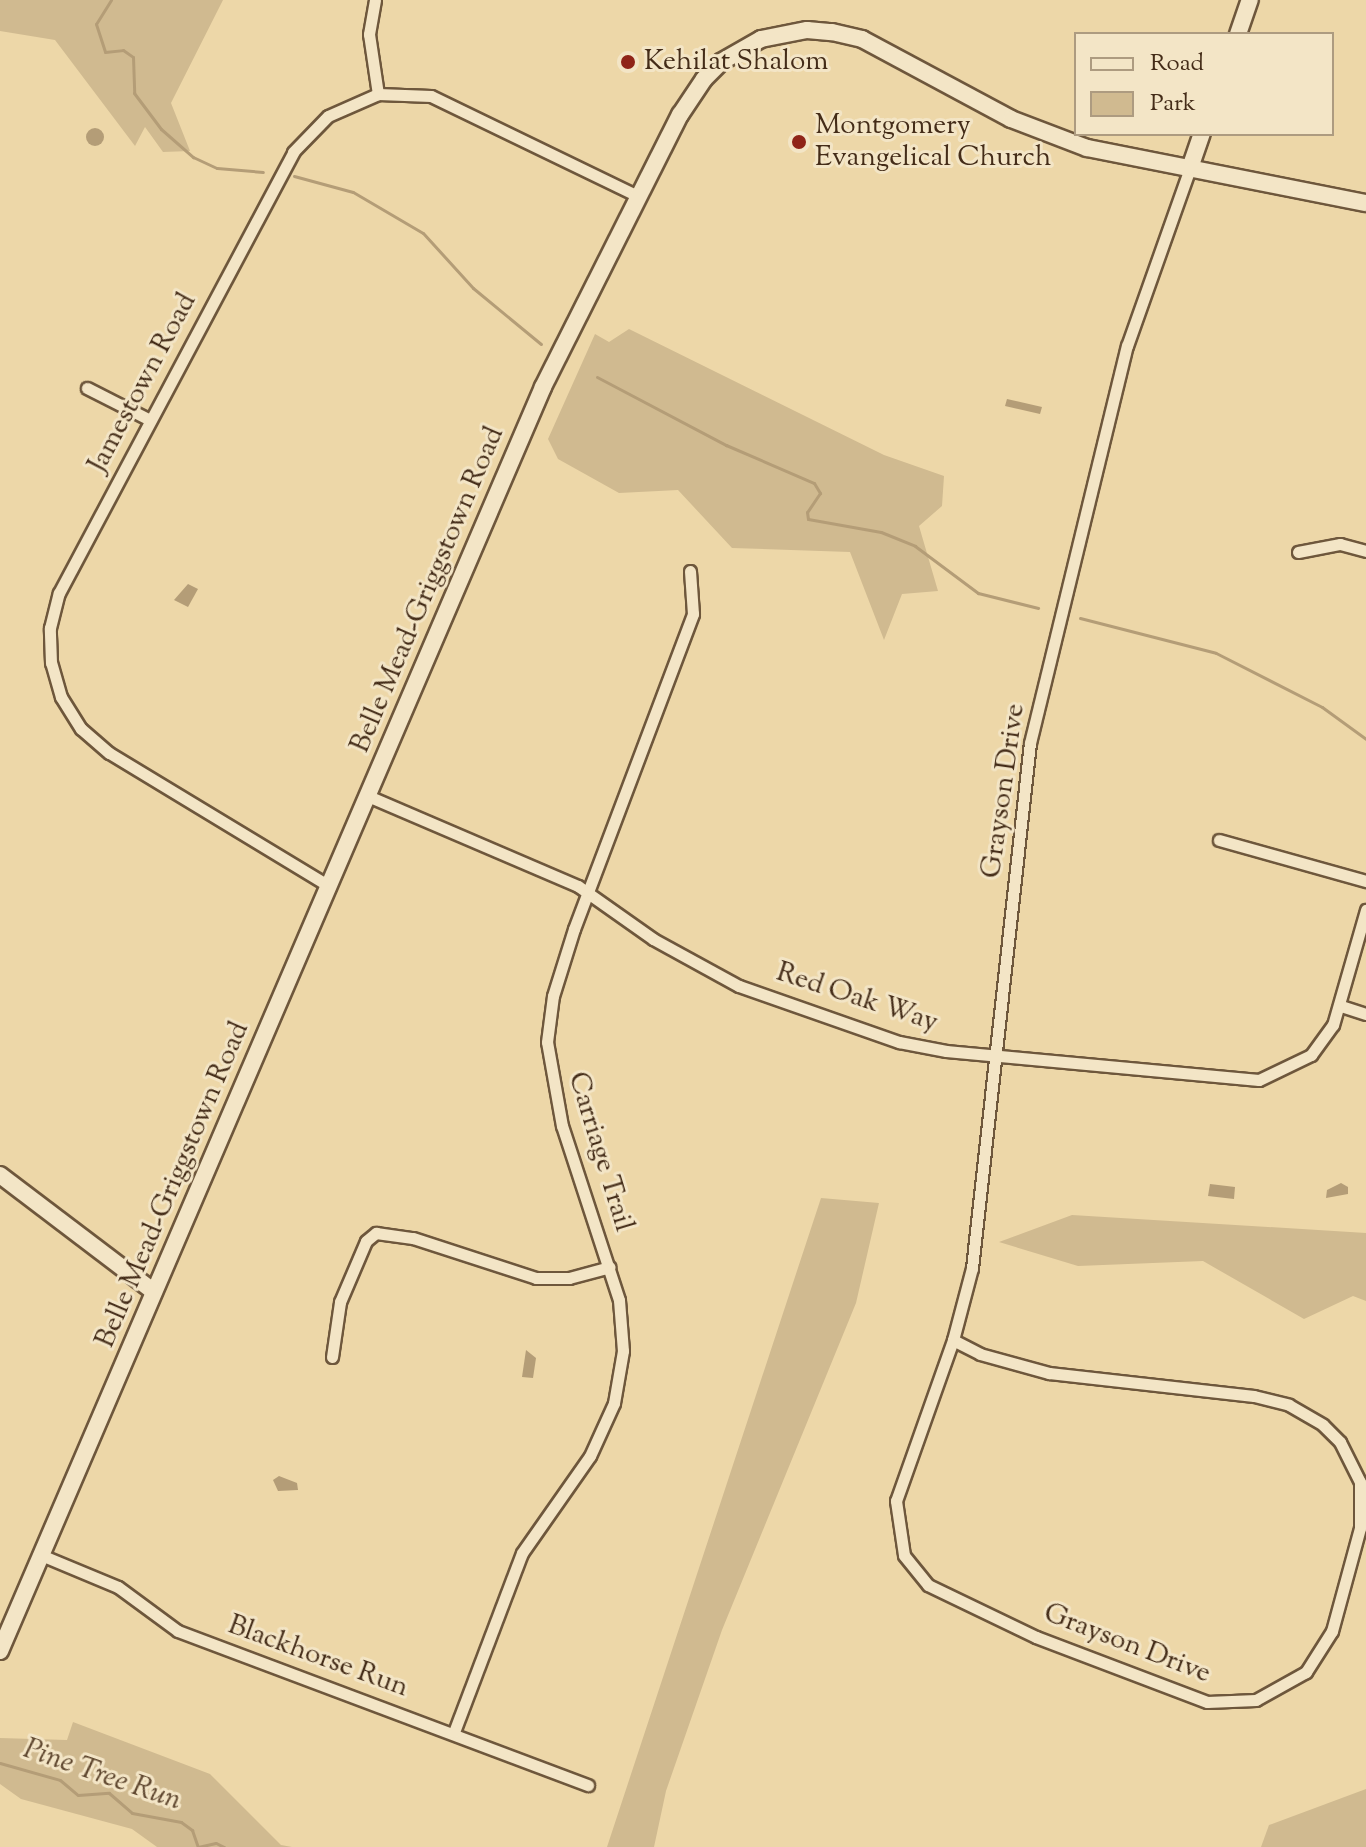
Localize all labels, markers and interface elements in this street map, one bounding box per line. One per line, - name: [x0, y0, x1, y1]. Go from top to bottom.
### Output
- legend: [1074, 32, 1334, 136]
- place label: Kehilat Shalom: [644, 45, 828, 79]
- text: Road: [1150, 47, 1204, 81]
- marker: Kehilat Shalom: [619, 53, 637, 71]
- text: Park: [1150, 87, 1196, 121]
- place label: Montgomery Evangelical Church: [815, 109, 1051, 175]
- marker: Montgomery Evangelical Church: [790, 133, 808, 151]
- street label: Jamestown Road: [82, 288, 204, 478]
- street label: Belle Mead-Griggstown Road: [344, 422, 512, 758]
- street label: Grayson Drive: [975, 701, 1033, 881]
- street label: Red Oak Way: [772, 956, 942, 1040]
- street label: Belle Mead-Griggstown Road: [89, 1017, 257, 1353]
- street label: Carriage Trail: [560, 1068, 640, 1236]
- street label: Grayson Drive: [1039, 1597, 1215, 1691]
- street label: Blackhorse Run: [223, 1609, 413, 1705]
- water label: Pine Tree Run: [18, 1732, 186, 1820]

